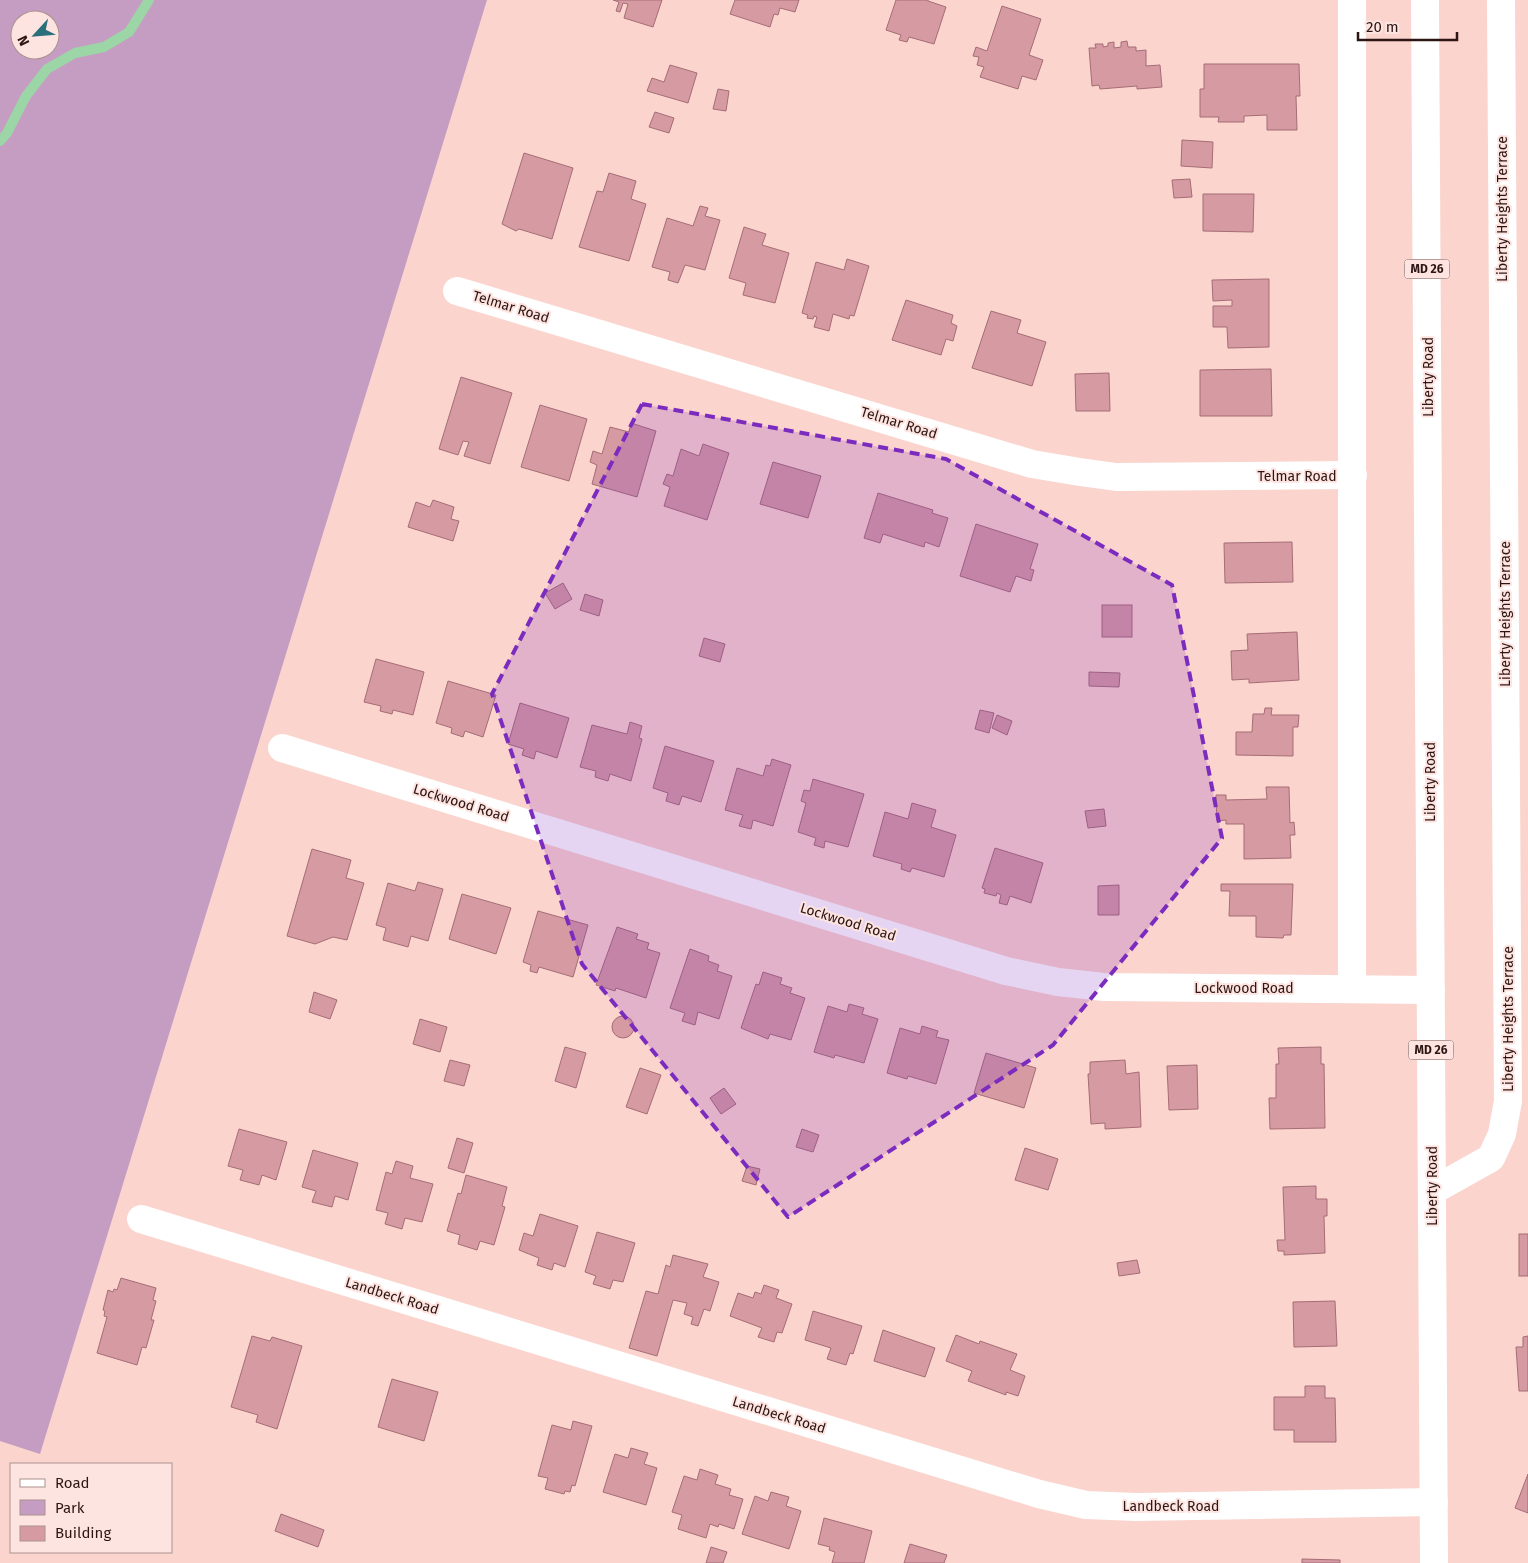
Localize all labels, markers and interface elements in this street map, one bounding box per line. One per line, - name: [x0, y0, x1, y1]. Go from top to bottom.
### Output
- north arrow: [10, 10, 60, 60]
- scale bar: [1358, 10, 1457, 42]
- text: 20 m: [1366, 18, 1399, 36]
- text: N: [14, 33, 33, 48]
- street label: Liberty Heights Terrace: [1494, 136, 1511, 282]
- road number: MD 26: [1404, 260, 1450, 278]
- street label: Telmar Road: [471, 287, 551, 327]
- street label: Liberty Road: [1420, 337, 1437, 417]
- street label: Telmar Road: [859, 403, 939, 443]
- street label: Telmar Road: [1257, 468, 1337, 485]
- street label: Liberty Heights Terrace: [1497, 541, 1514, 687]
- street label: Liberty Road: [1422, 742, 1439, 822]
- street label: Lockwood Road: [411, 780, 511, 826]
- street label: Lockwood Road: [798, 899, 898, 945]
- street label: Liberty Heights Terrace: [1500, 946, 1517, 1092]
- street label: Lockwood Road: [1194, 980, 1294, 997]
- road number: MD 26: [1408, 1040, 1454, 1060]
- street label: Liberty Road: [1424, 1146, 1441, 1226]
- street label: Landbeck Road: [343, 1274, 441, 1318]
- street label: Landbeck Road: [730, 1393, 828, 1437]
- legend: [10, 1463, 172, 1553]
- text: Road: [55, 1474, 90, 1492]
- street label: Landbeck Road: [1123, 1498, 1219, 1515]
- text: Park: [55, 1499, 85, 1517]
- text: Building: [55, 1524, 111, 1542]

